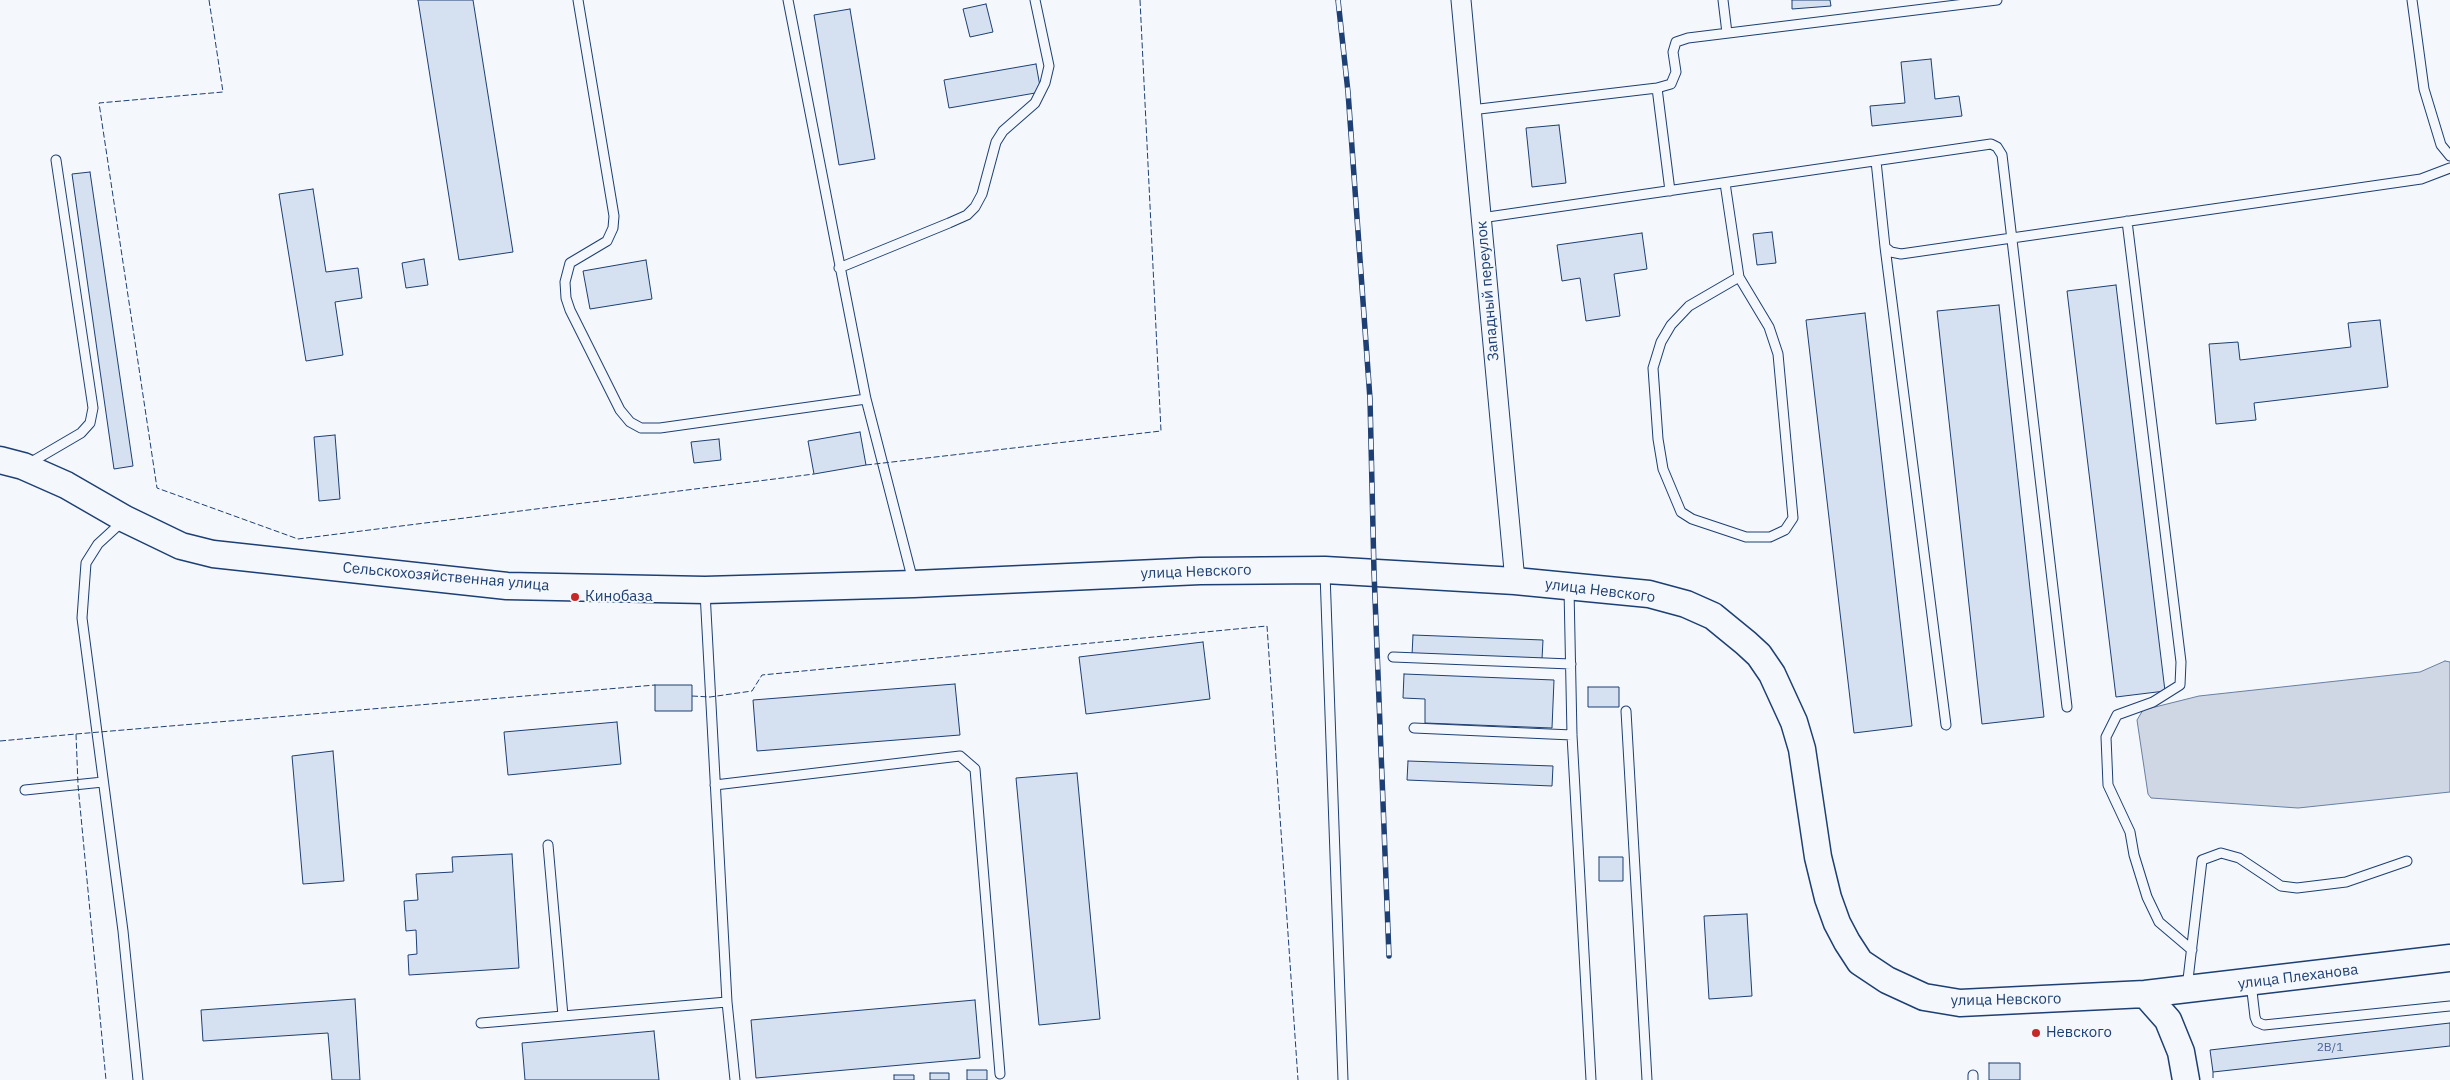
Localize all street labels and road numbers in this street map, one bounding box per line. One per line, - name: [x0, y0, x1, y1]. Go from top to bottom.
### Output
- street label: Западный переулок: [1473, 220, 1503, 362]
- street label: Сельскохозяйственная улица: [342, 559, 550, 595]
- street label: улица Невского: [1140, 561, 1252, 583]
- street label: улица Невского: [1544, 575, 1656, 607]
- street label: улица Плеханова: [2237, 961, 2359, 993]
- street label: улица Невского: [1950, 990, 2062, 1010]

